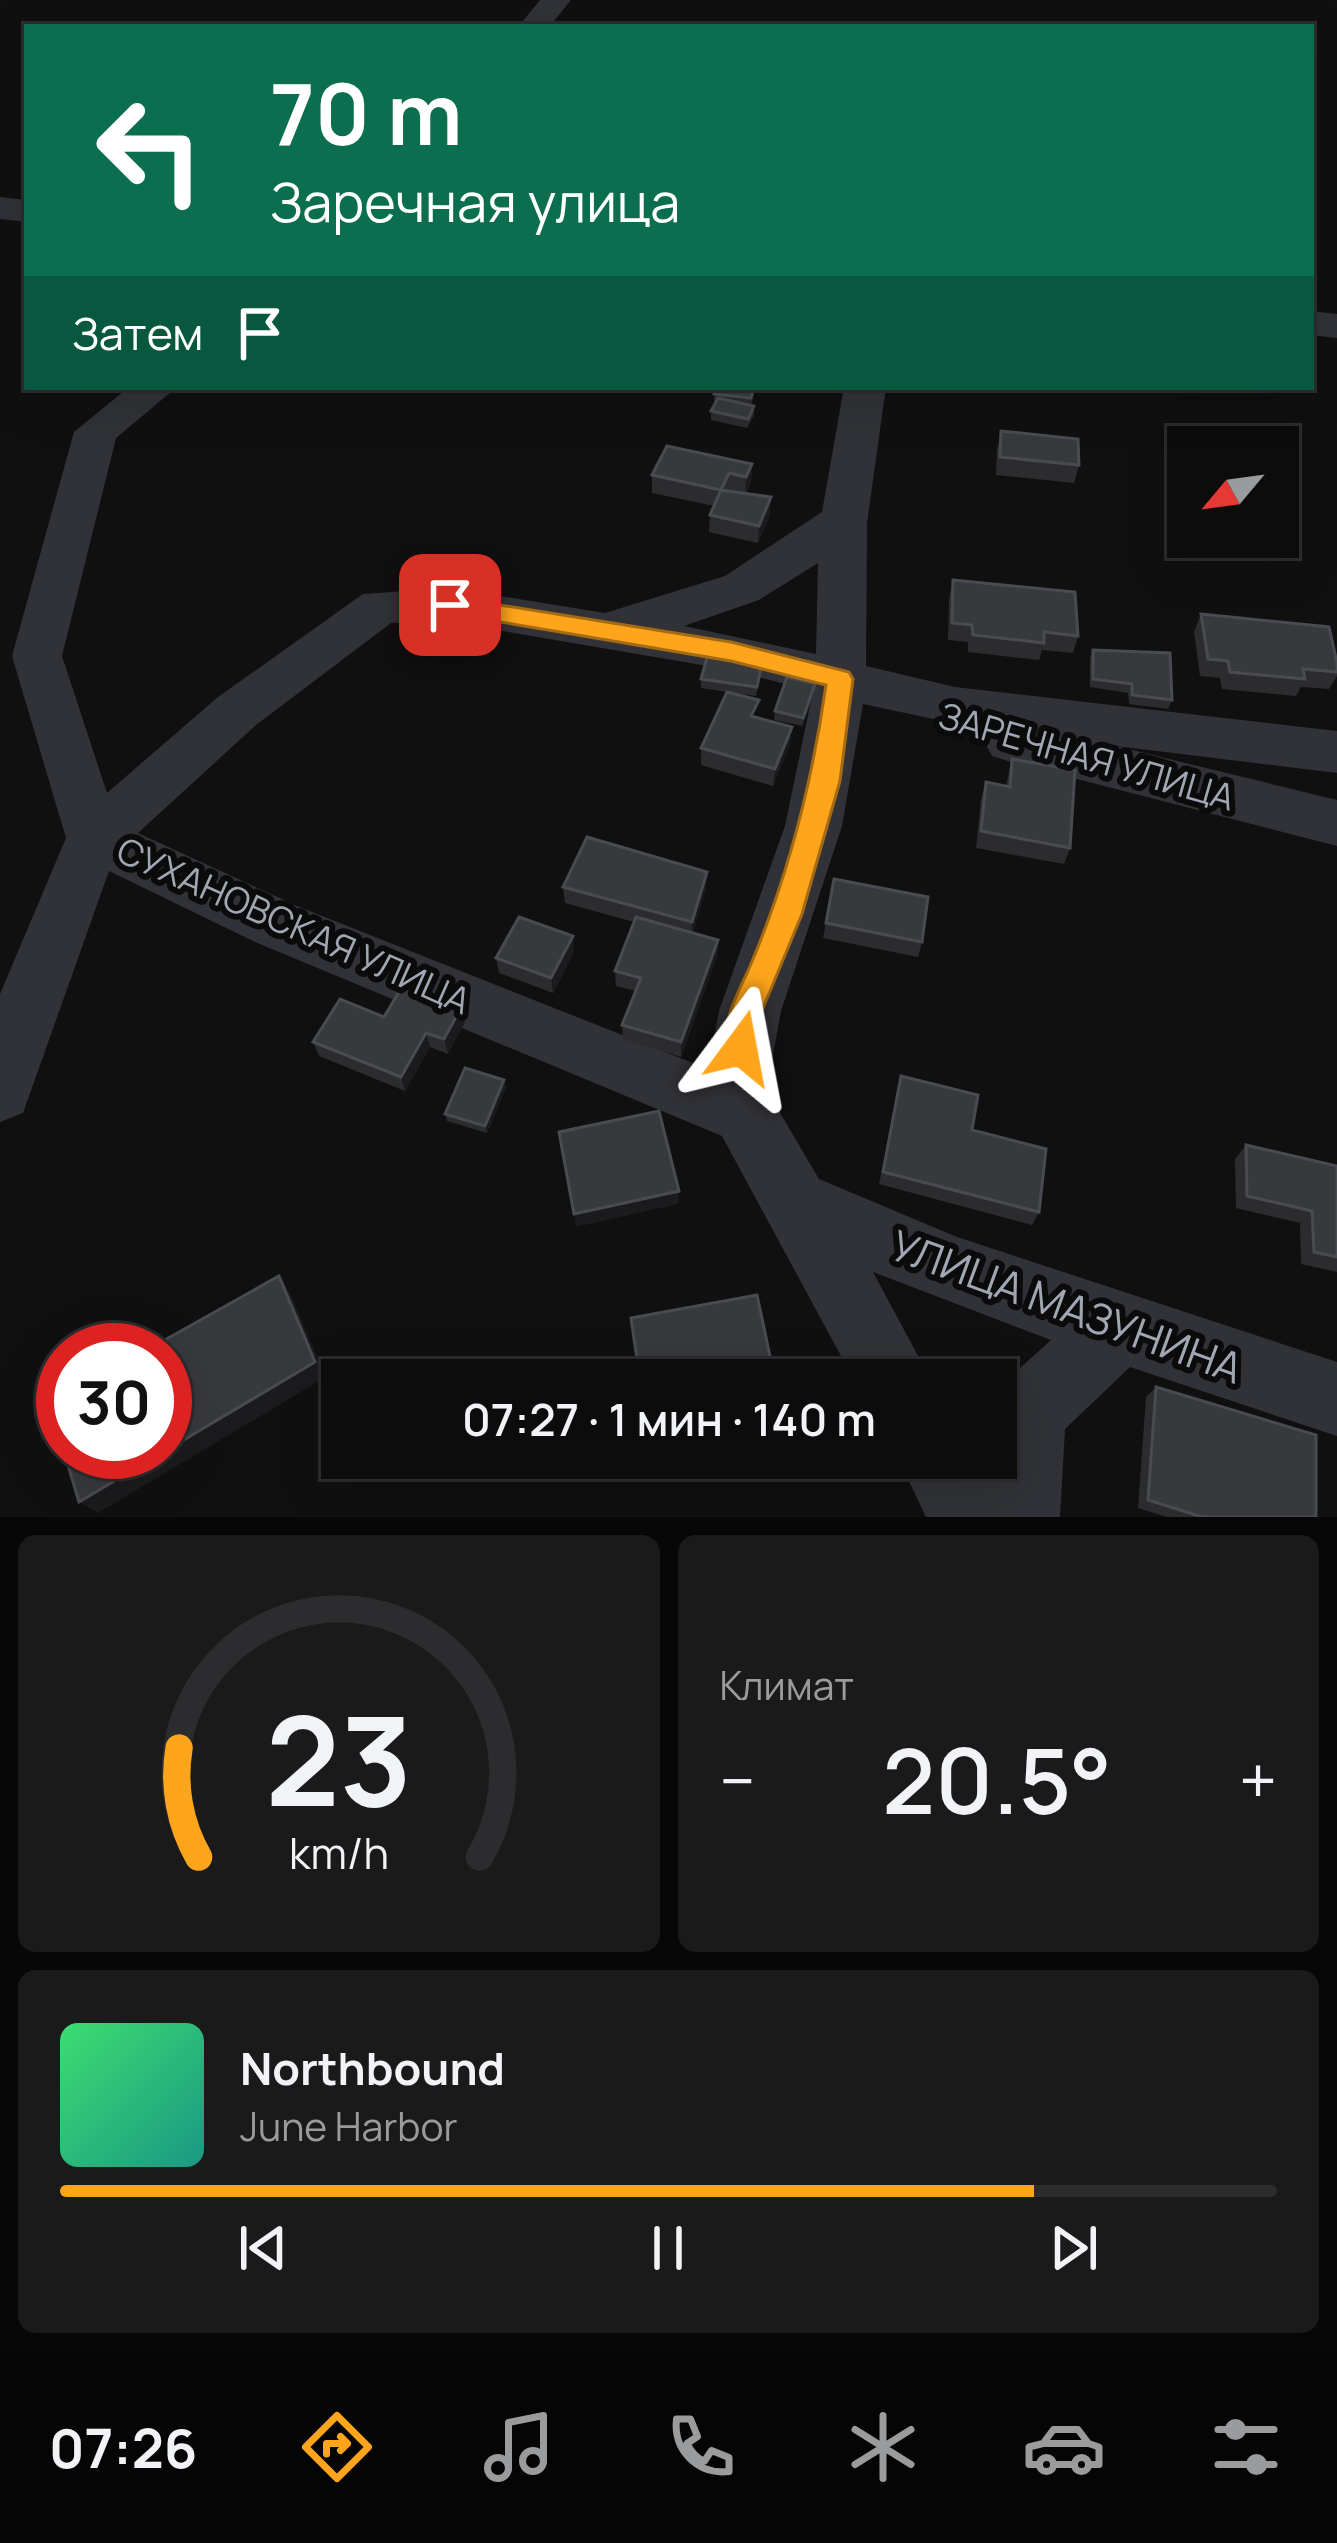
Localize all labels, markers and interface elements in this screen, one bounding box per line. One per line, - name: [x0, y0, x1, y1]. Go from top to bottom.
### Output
- text: 70 m: [270, 55, 462, 170]
- icon: left: [72, 72, 228, 228]
- text: Заречная улица: [270, 164, 680, 238]
- icon: arrive: [227, 300, 293, 366]
- text: Затем: [72, 302, 203, 364]
- north arrow: [1167, 426, 1299, 558]
- map controls: [1167, 426, 1299, 558]
- pin: [399, 554, 501, 656]
- icon: arrive: [417, 572, 483, 638]
- street label: ЗАРЕЧНАЯ УЛИЦА: [933, 690, 1241, 822]
- street label: СУХАНОВСКАЯ УЛИЦА: [110, 825, 479, 1025]
- position arrow: [678, 985, 804, 1111]
- street label: УЛИЦА МАЗУНИНА: [883, 1215, 1251, 1397]
- speed limit sign: 30: [36, 1323, 192, 1479]
- text: 07:27 · 1 мин · 140 m: [462, 1388, 876, 1450]
- text: Климат: [720, 1658, 854, 1712]
- text: 23: [265, 1673, 412, 1843]
- text: 20.5°: [882, 1718, 1112, 1841]
- text: −: [720, 1735, 755, 1825]
- text: +: [1239, 1735, 1277, 1825]
- text: km/h: [289, 1822, 389, 1881]
- text: Northbound: [240, 2037, 505, 2099]
- text: June Harbor: [240, 2099, 458, 2153]
- icon: previous: [230, 2215, 296, 2281]
- icon: pause: [635, 2215, 701, 2281]
- icon: next: [1041, 2215, 1107, 2281]
- icon: directions: [295, 2405, 379, 2489]
- icon: music: [477, 2405, 561, 2489]
- icon: phone: [659, 2405, 743, 2489]
- icon: climate: [841, 2405, 925, 2489]
- icon: car: [1022, 2405, 1106, 2489]
- icon: filters: [1204, 2405, 1288, 2489]
- text: 07:26: [49, 2410, 197, 2484]

